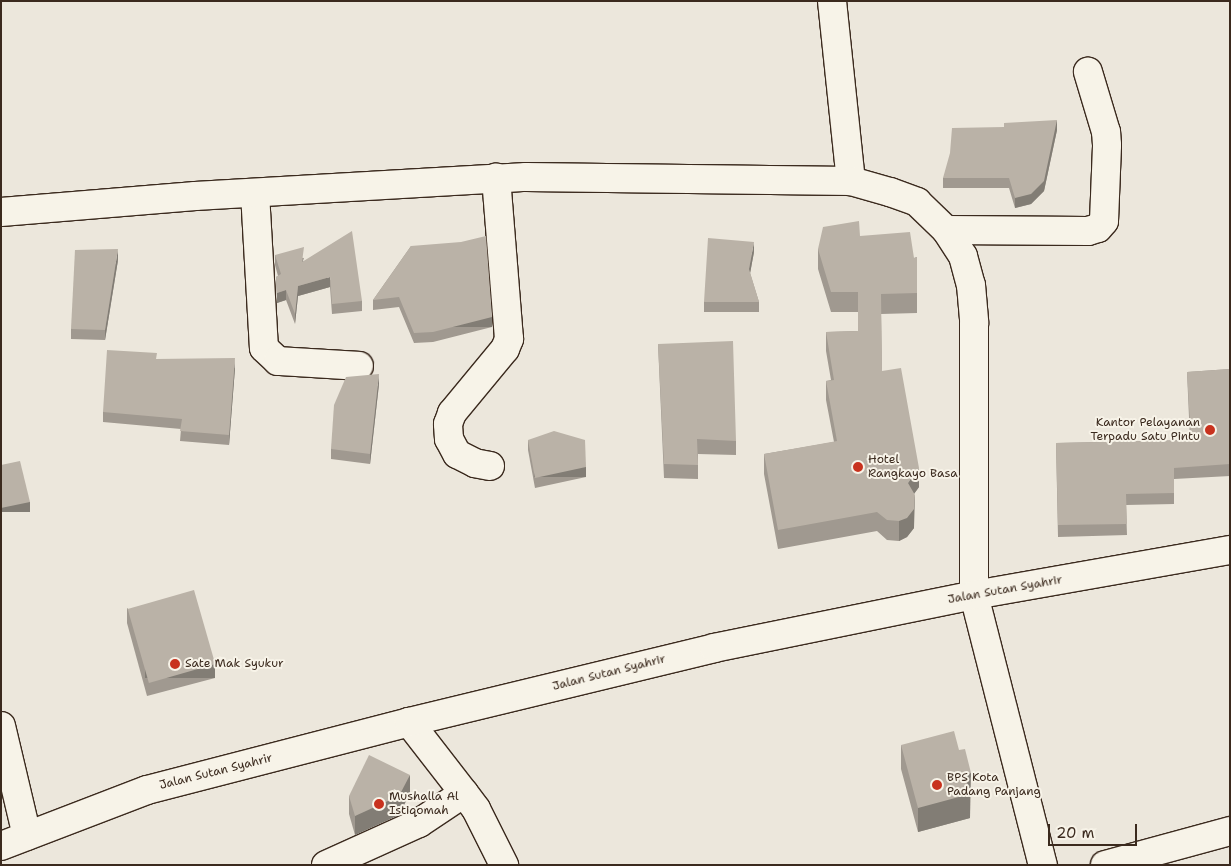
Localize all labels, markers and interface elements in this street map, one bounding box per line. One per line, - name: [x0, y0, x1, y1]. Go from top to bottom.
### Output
- place label: Kantor Pelayanan Terpadu Satu Pintu: [1090, 416, 1200, 444]
- marker: Kantor Pelayanan Terpadu Satu Pintu: [1204, 424, 1216, 436]
- place label: Hotel Rangkayo Basa: [868, 453, 958, 481]
- marker: Hotel Rangkayo Basa: [852, 461, 864, 473]
- street label: Jalan Sutan Syahrir: [947, 573, 1063, 607]
- street label: Jalan Sutan Syahrir: [551, 652, 667, 694]
- place label: Sate Mak Syukur: [185, 657, 284, 671]
- marker: Sate Mak Syukur: [169, 658, 181, 670]
- street label: Jalan Sutan Syahrir: [158, 751, 274, 793]
- place label: BPS Kota Padang Panjang: [947, 771, 1041, 799]
- marker: BPS Kota Padang Panjang: [931, 779, 943, 791]
- place label: Mushalla Al Istiqomah: [389, 790, 459, 818]
- marker: Mushalla Al Istiqomah: [373, 798, 385, 810]
- scale bar: [1051, 814, 1140, 846]
- text: 20 m: [1056, 823, 1095, 843]

